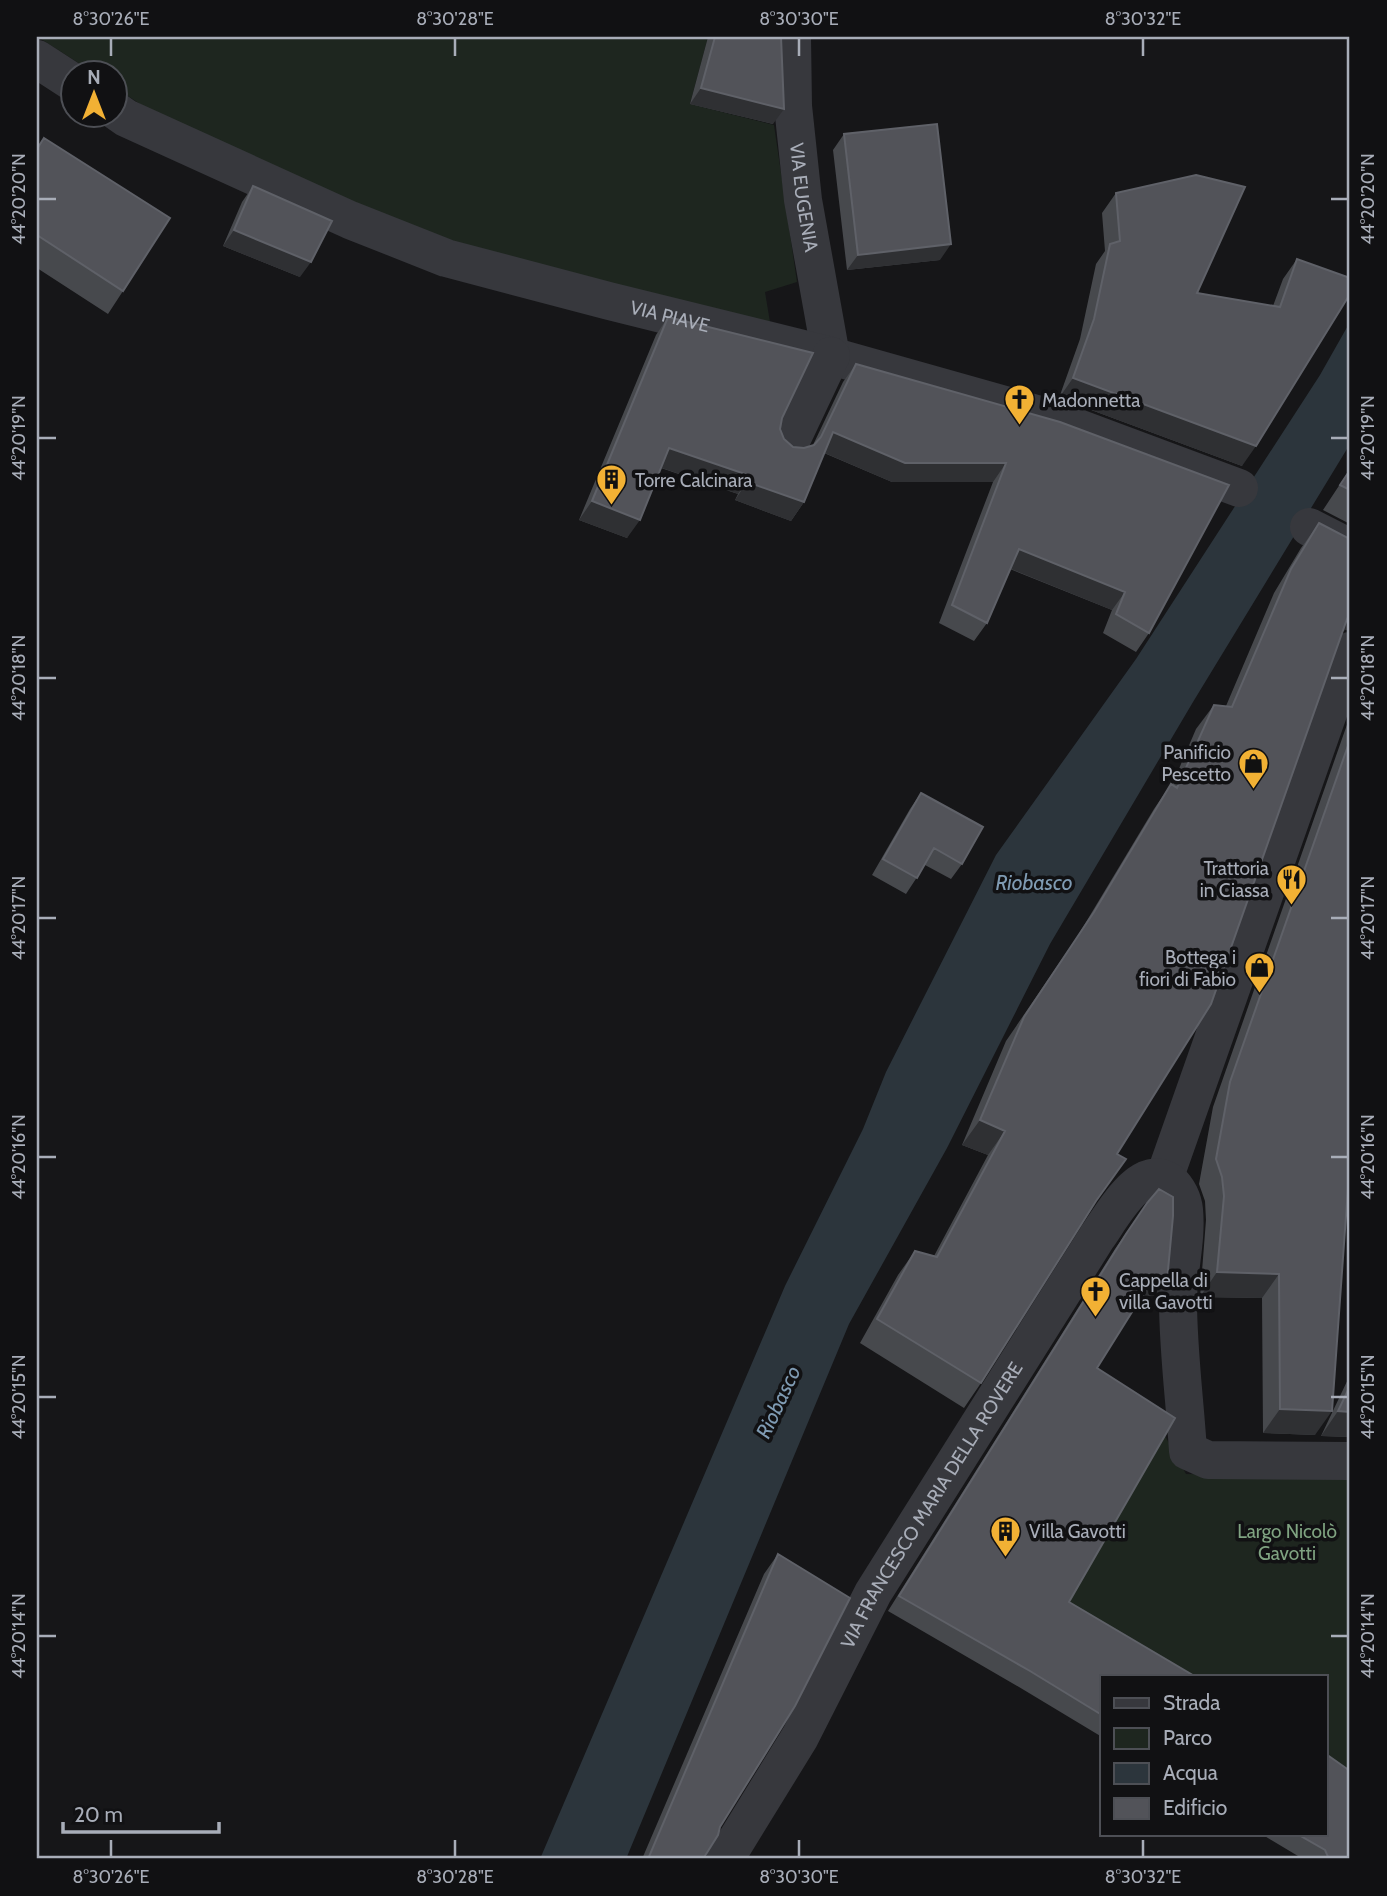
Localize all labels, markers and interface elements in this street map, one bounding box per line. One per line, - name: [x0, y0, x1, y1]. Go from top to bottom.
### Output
- text: 8°30'26"E: [73, 8, 150, 30]
- text: 8°30'28"E: [416, 8, 494, 30]
- text: 8°30'30"E: [759, 8, 839, 30]
- text: 8°30'32"E: [1105, 8, 1181, 30]
- north arrow: [60, 60, 130, 130]
- text: N: [87, 66, 101, 89]
- street label: VIA EUGENIA: [785, 142, 824, 254]
- text: 44°20'20"N: [8, 153, 30, 245]
- text: 44°20'20"N: [1357, 153, 1379, 245]
- street label: VIA PIAVE: [628, 295, 712, 337]
- church icon: Madonnetta: [1002, 383, 1036, 427]
- place label: Madonnetta: [1042, 389, 1140, 412]
- text: 44°20'19"N: [8, 395, 30, 481]
- text: 44°20'19"N: [1357, 395, 1379, 481]
- building icon: Torre Calcinara: [595, 463, 629, 507]
- place label: Torre Calcinara: [635, 469, 752, 492]
- text: 44°20'18"N: [8, 635, 30, 721]
- text: 44°20'18"N: [1357, 635, 1379, 721]
- place label: Panificio Pescetto: [1161, 741, 1231, 786]
- shop icon: Panificio Pescetto: [1237, 746, 1271, 790]
- place label: Trattoria in Ciassa: [1200, 857, 1269, 902]
- restaurant icon: Trattoria in Ciassa: [1275, 862, 1309, 906]
- water label: Riobasco: [996, 870, 1072, 895]
- text: 44°20'17"N: [8, 876, 30, 960]
- text: 44°20'17"N: [1357, 876, 1379, 960]
- place label: Bottega i fiori di Fabio: [1139, 946, 1236, 991]
- shop icon: Bottega i fiori di Fabio: [1242, 951, 1276, 995]
- text: 44°20'16"N: [8, 1114, 30, 1200]
- text: 44°20'16"N: [1357, 1114, 1379, 1200]
- place label: Cappella di villa Gavotti: [1119, 1269, 1213, 1314]
- church icon: Cappella di villa Gavotti: [1079, 1274, 1113, 1318]
- text: 44°20'15"N: [8, 1354, 30, 1440]
- text: 44°20'15"N: [1357, 1354, 1379, 1440]
- street label: VIA FRANCESCO MARIA DELLA ROVERE: [835, 1357, 1027, 1652]
- water label: Riobasco: [750, 1362, 806, 1442]
- building icon: Villa Gavotti: [989, 1514, 1023, 1558]
- place label: Villa Gavotti: [1029, 1520, 1126, 1543]
- park label: Largo Nicolò Gavotti: [1237, 1520, 1337, 1565]
- text: 44°20'14"N: [8, 1593, 30, 1679]
- text: 44°20'14"N: [1357, 1593, 1379, 1679]
- legend: [1100, 1675, 1328, 1836]
- text: Strada: [1163, 1690, 1220, 1715]
- text: Parco: [1163, 1725, 1212, 1750]
- text: Acqua: [1163, 1760, 1218, 1785]
- scale bar: [63, 1791, 219, 1835]
- text: Edificio: [1163, 1795, 1227, 1820]
- text: 20 m: [74, 1802, 123, 1827]
- text: 8°30'26"E: [73, 1866, 150, 1888]
- text: 8°30'28"E: [416, 1866, 494, 1888]
- text: 8°30'30"E: [759, 1866, 839, 1888]
- text: 8°30'32"E: [1105, 1866, 1181, 1888]

